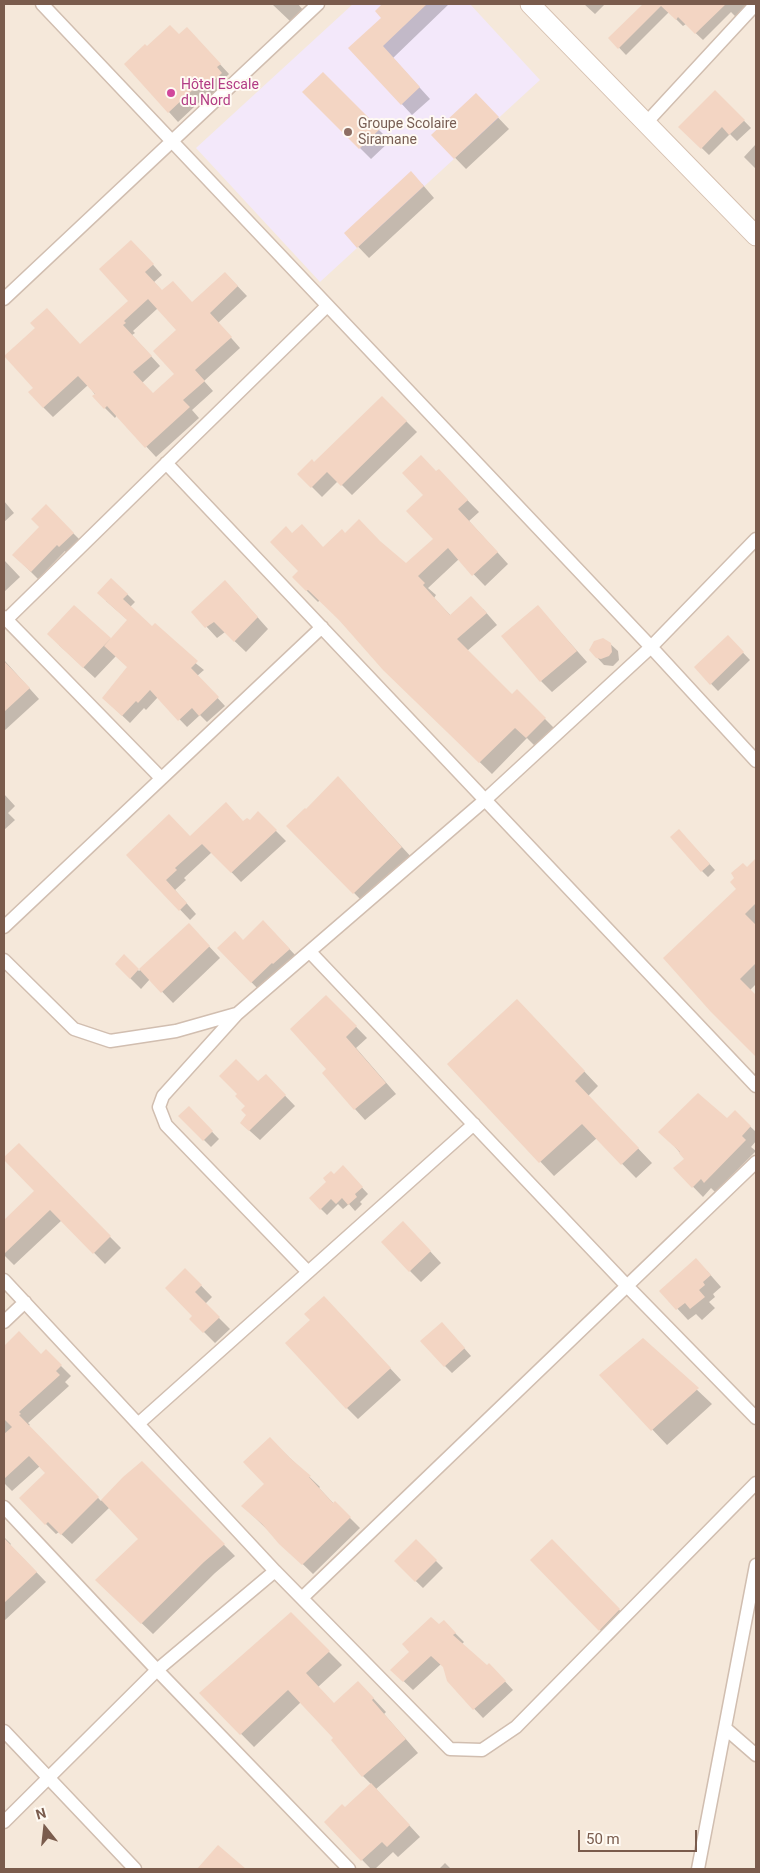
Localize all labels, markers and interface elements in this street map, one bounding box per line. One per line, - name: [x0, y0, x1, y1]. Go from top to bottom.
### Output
- place label: Hôtel Escale du Nord: [181, 77, 259, 110]
- marker: Hôtel Escale du Nord: [165, 87, 177, 99]
- place label: Groupe Scolaire Siramane: [358, 116, 457, 148]
- marker: Groupe Scolaire Siramane: [342, 126, 354, 138]
- north arrow: [20, 1803, 70, 1853]
- text: N: [34, 1805, 48, 1823]
- scale bar: [580, 1820, 699, 1852]
- text: 50 m: [586, 1830, 620, 1848]

